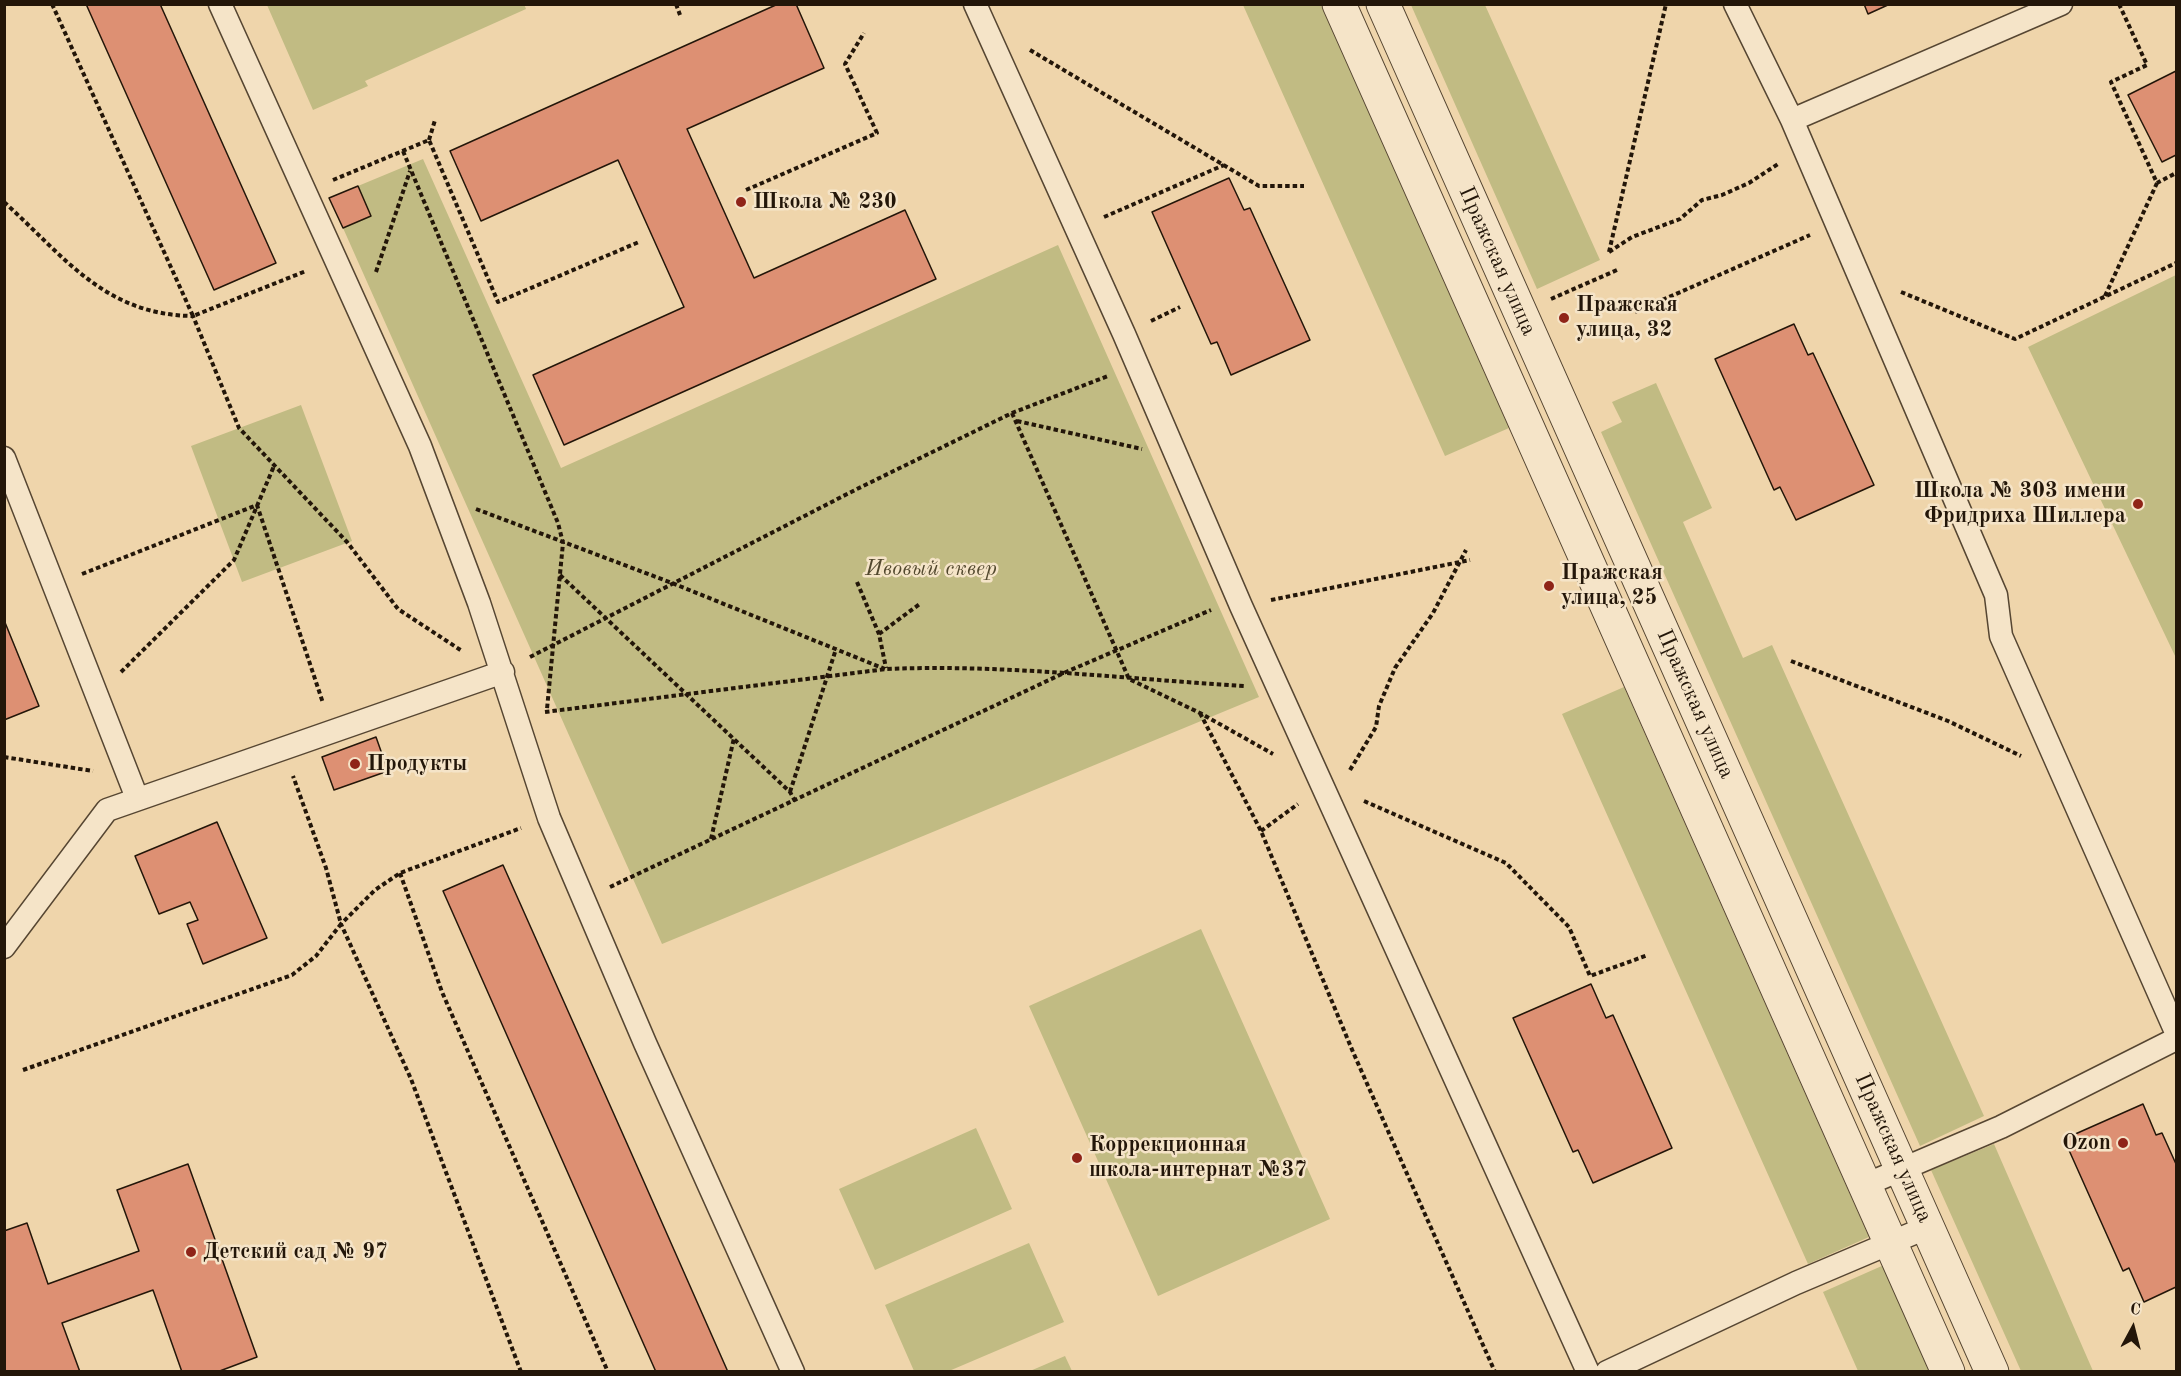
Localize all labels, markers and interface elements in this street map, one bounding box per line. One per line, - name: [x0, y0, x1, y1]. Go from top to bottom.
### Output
- street label: Пражская улица: [1452, 182, 1542, 340]
- place label: Школа № 230: [753, 189, 897, 215]
- marker: Школа № 230: [734, 195, 748, 209]
- place label: Пражская улица, 32: [1576, 292, 1678, 344]
- marker: Пражская улица, 32: [1557, 311, 1571, 325]
- place label: Школа № 303 имени Фридриха Шиллера: [1914, 478, 2126, 530]
- marker: Школа № 303 имени Фридриха Шиллера: [2131, 497, 2145, 511]
- park label: Ивовый сквер: [865, 556, 997, 582]
- place label: Пражская улица, 25: [1561, 560, 1663, 612]
- marker: Пражская улица, 25: [1542, 579, 1556, 593]
- street label: Пражская улица: [1650, 625, 1740, 783]
- place label: Продукты: [367, 751, 467, 777]
- marker: Продукты: [348, 757, 362, 771]
- street label: Пражская улица: [1848, 1069, 1938, 1227]
- place label: Ozon: [2062, 1130, 2111, 1156]
- place label: Коррекционная школа-интернат №37: [1089, 1132, 1307, 1184]
- marker: Ozon: [2116, 1136, 2130, 1150]
- marker: Коррекционная школа-интернат №37: [1070, 1151, 1084, 1165]
- place label: Детский сад № 97: [203, 1239, 388, 1265]
- marker: Детский сад № 97: [184, 1245, 198, 1259]
- north arrow: [2103, 1298, 2163, 1358]
- text: С: [2129, 1302, 2141, 1319]

